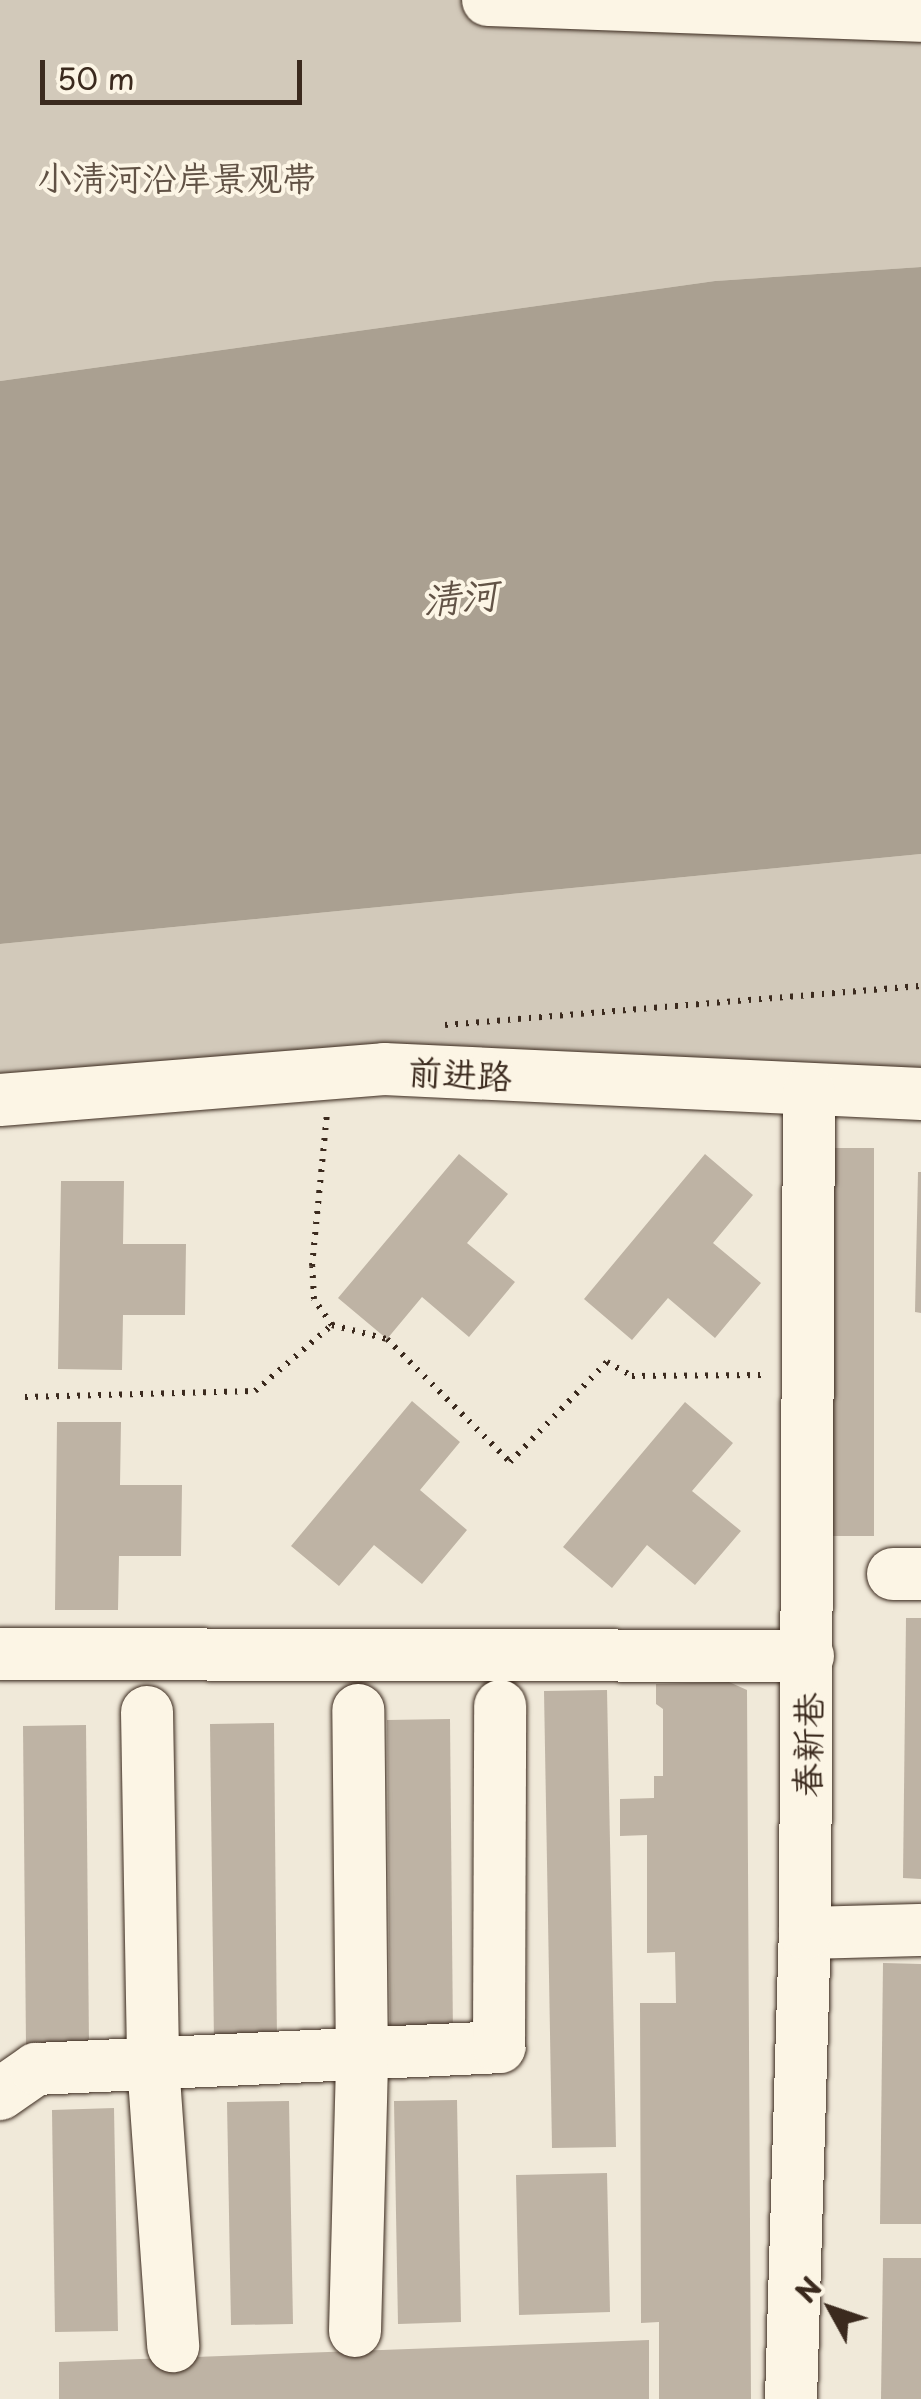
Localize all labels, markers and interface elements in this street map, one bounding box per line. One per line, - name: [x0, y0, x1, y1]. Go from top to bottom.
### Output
- scale bar: [45, 40, 308, 102]
- text: 50 m: [57, 55, 135, 100]
- park label: 小清河沿岸景观带: [37, 156, 317, 198]
- water label: 清河: [420, 570, 500, 622]
- street label: 前进路: [406, 1049, 514, 1097]
- street label: 春新巷: [785, 1692, 829, 1798]
- north arrow: [781, 2259, 881, 2359]
- text: N: [784, 2267, 831, 2312]

